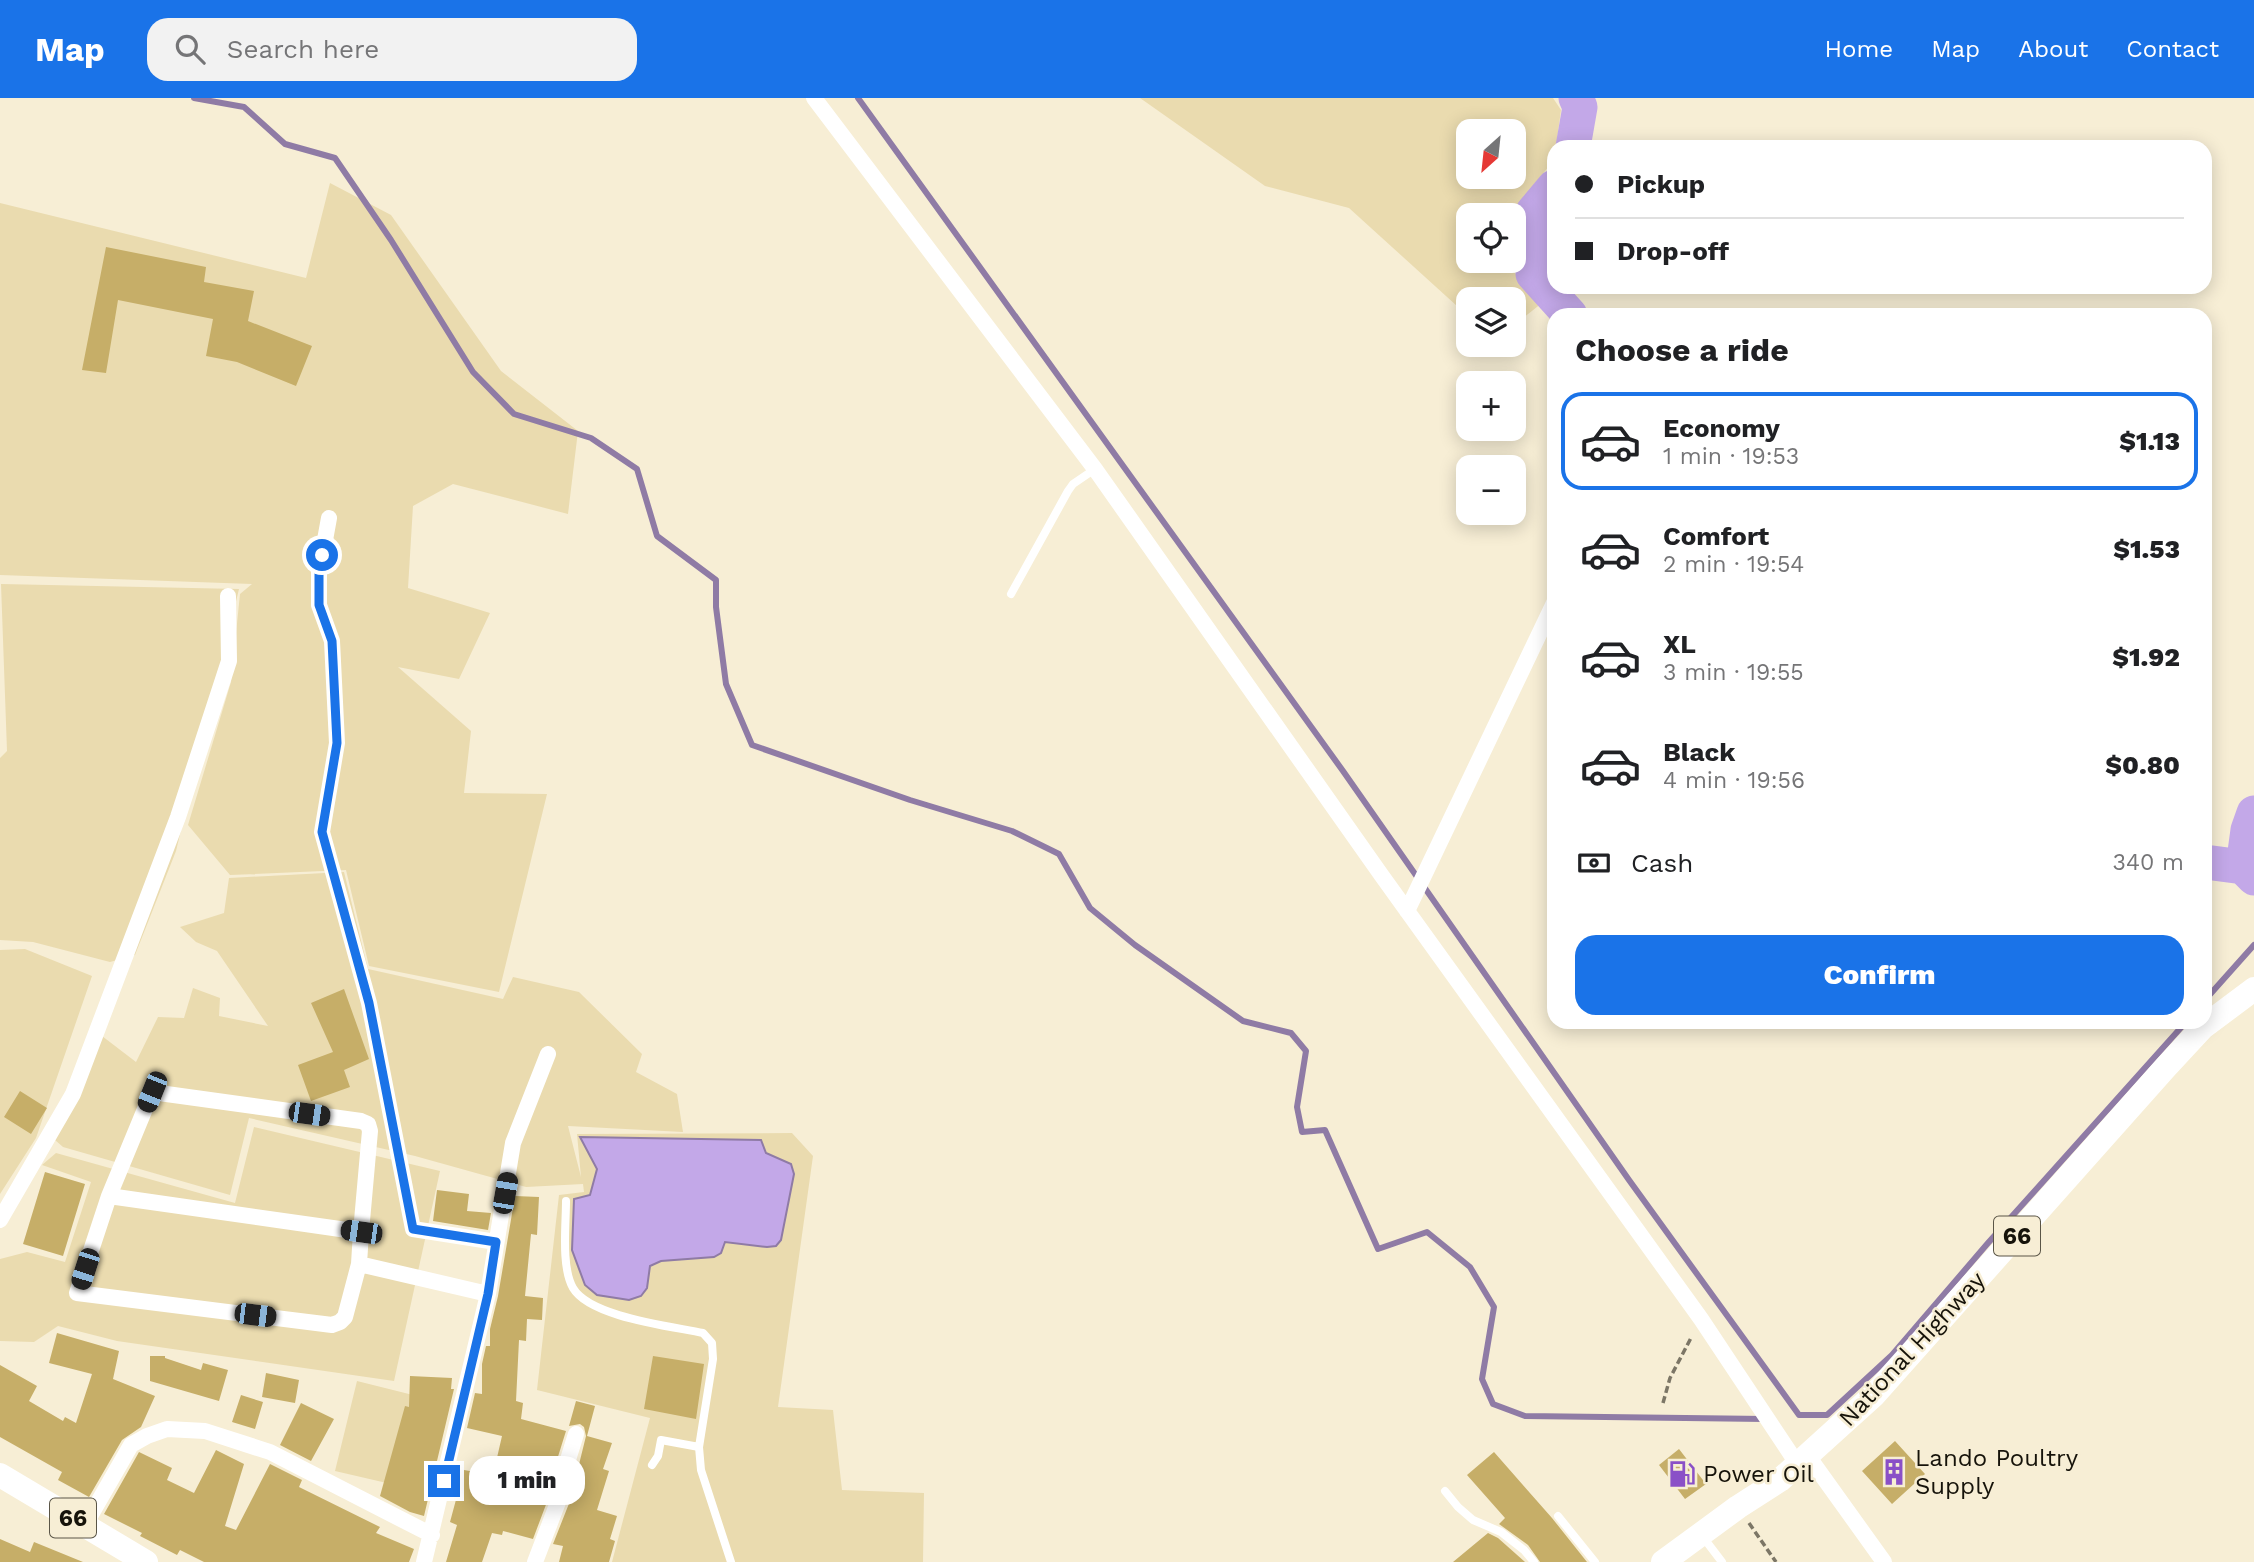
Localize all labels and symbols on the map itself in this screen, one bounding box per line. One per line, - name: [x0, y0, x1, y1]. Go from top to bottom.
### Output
- north arrow: [1456, 119, 1526, 189]
- route start: [306, 539, 338, 571]
- car: [135, 1069, 170, 1115]
- car: [287, 1101, 332, 1127]
- car: [492, 1170, 519, 1216]
- road number: 66: [1994, 1217, 2040, 1256]
- car: [339, 1219, 384, 1245]
- car: [69, 1246, 102, 1292]
- street label: National Highway: [1833, 1265, 1991, 1432]
- car: [233, 1302, 278, 1328]
- place label: Lando Poultry Supply: [1915, 1444, 2079, 1500]
- callout: 1 min: [468, 1456, 584, 1506]
- building icon: Lando Poultry Supply: [1879, 1457, 1909, 1487]
- fuel station icon: Power Oil: [1667, 1459, 1697, 1489]
- place label: Power Oil: [1703, 1460, 1815, 1488]
- route end: [428, 1465, 460, 1497]
- road number: 66: [50, 1498, 96, 1538]

